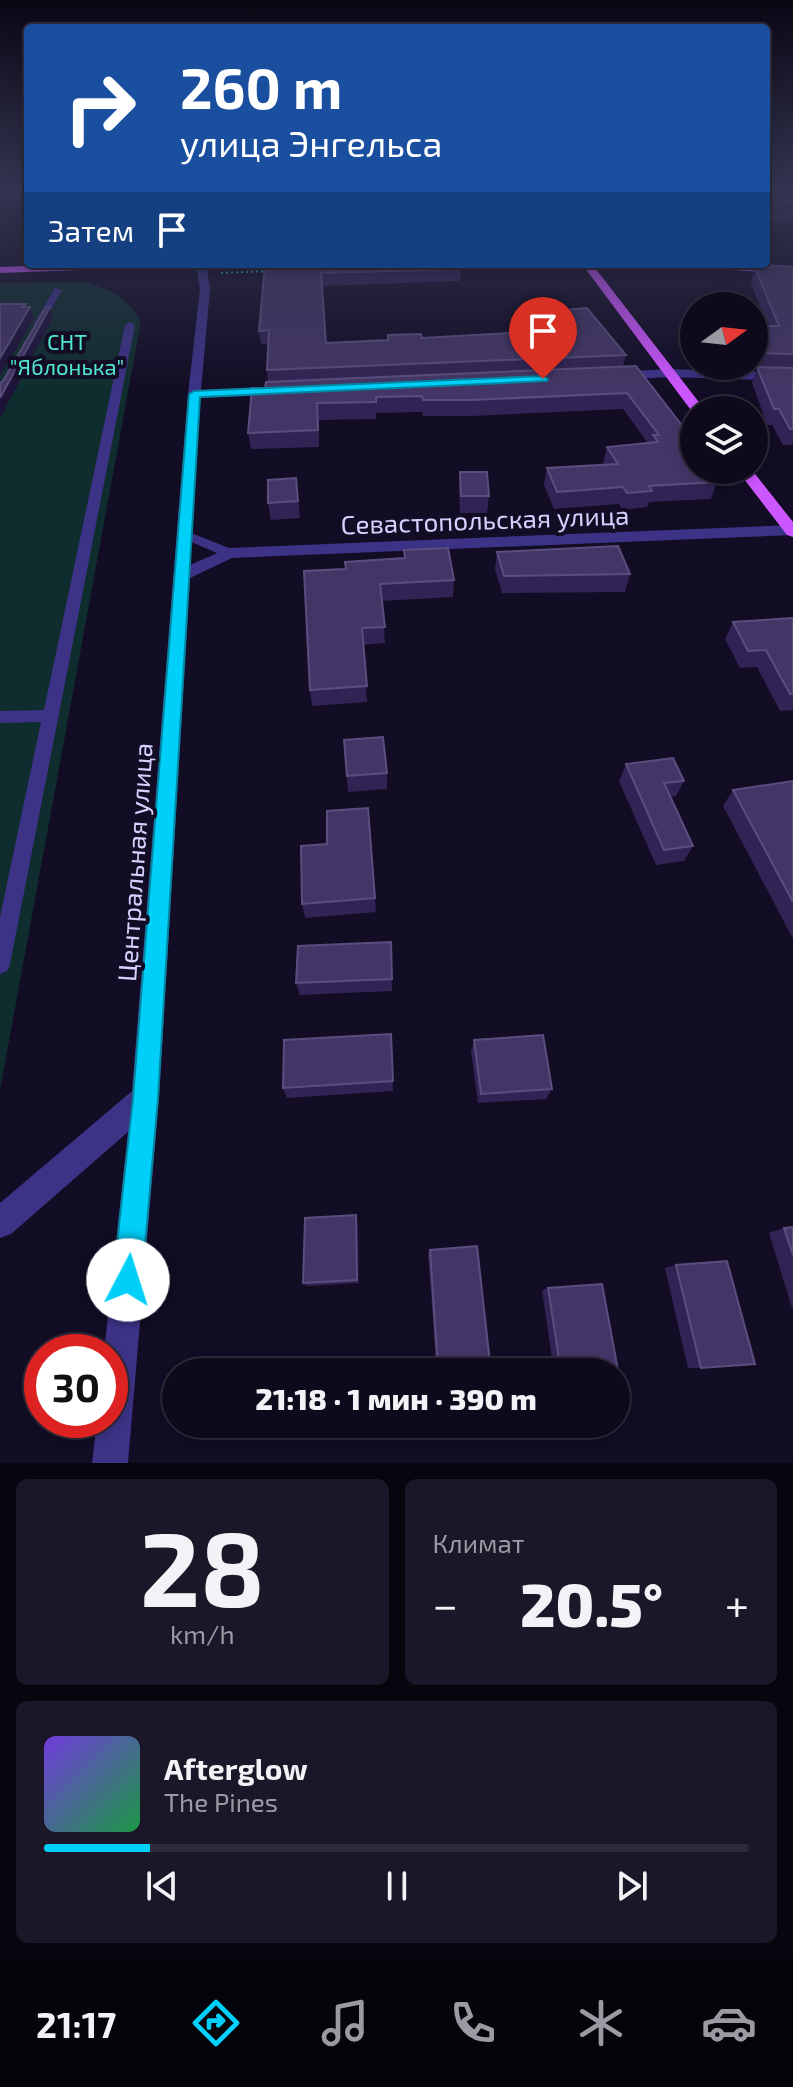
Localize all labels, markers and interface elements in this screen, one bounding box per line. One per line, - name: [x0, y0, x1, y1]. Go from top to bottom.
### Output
- text: 260 m: [180, 53, 342, 120]
- icon: right: [48, 56, 152, 160]
- text: улица Энгельса: [180, 121, 442, 164]
- icon: arrive: [150, 208, 194, 252]
- text: Затем: [48, 212, 134, 248]
- north arrow: [680, 292, 768, 380]
- map controls: [680, 292, 768, 484]
- pin: [509, 297, 577, 379]
- icon: arrive: [521, 309, 565, 353]
- park label: СНТ "Яблонька": [10, 328, 124, 379]
- button: layers: [680, 396, 768, 484]
- street label: Севастопольская улица: [340, 498, 630, 541]
- street label: Центральная улица: [110, 741, 159, 983]
- position arrow: [86, 1238, 170, 1322]
- speed limit sign: 30: [24, 1334, 128, 1438]
- text: 21:18 · 1 мин · 390 m: [255, 1380, 537, 1416]
- text: 28: [140, 1503, 265, 1628]
- text: Климат: [433, 1527, 525, 1558]
- text: 20.5°: [520, 1567, 663, 1639]
- text: −: [433, 1577, 458, 1630]
- text: +: [725, 1577, 749, 1630]
- text: km/h: [170, 1618, 235, 1649]
- text: Afterglow: [164, 1750, 308, 1786]
- text: The Pines: [164, 1786, 278, 1817]
- icon: previous: [140, 1864, 184, 1908]
- icon: pause: [375, 1864, 419, 1908]
- icon: next: [610, 1864, 654, 1908]
- icon: directions: [188, 1995, 244, 2051]
- icon: music: [317, 1995, 373, 2051]
- icon: phone: [445, 1995, 501, 2051]
- icon: climate: [573, 1995, 629, 2051]
- icon: car: [701, 1995, 757, 2051]
- text: 21:17: [36, 2002, 116, 2045]

